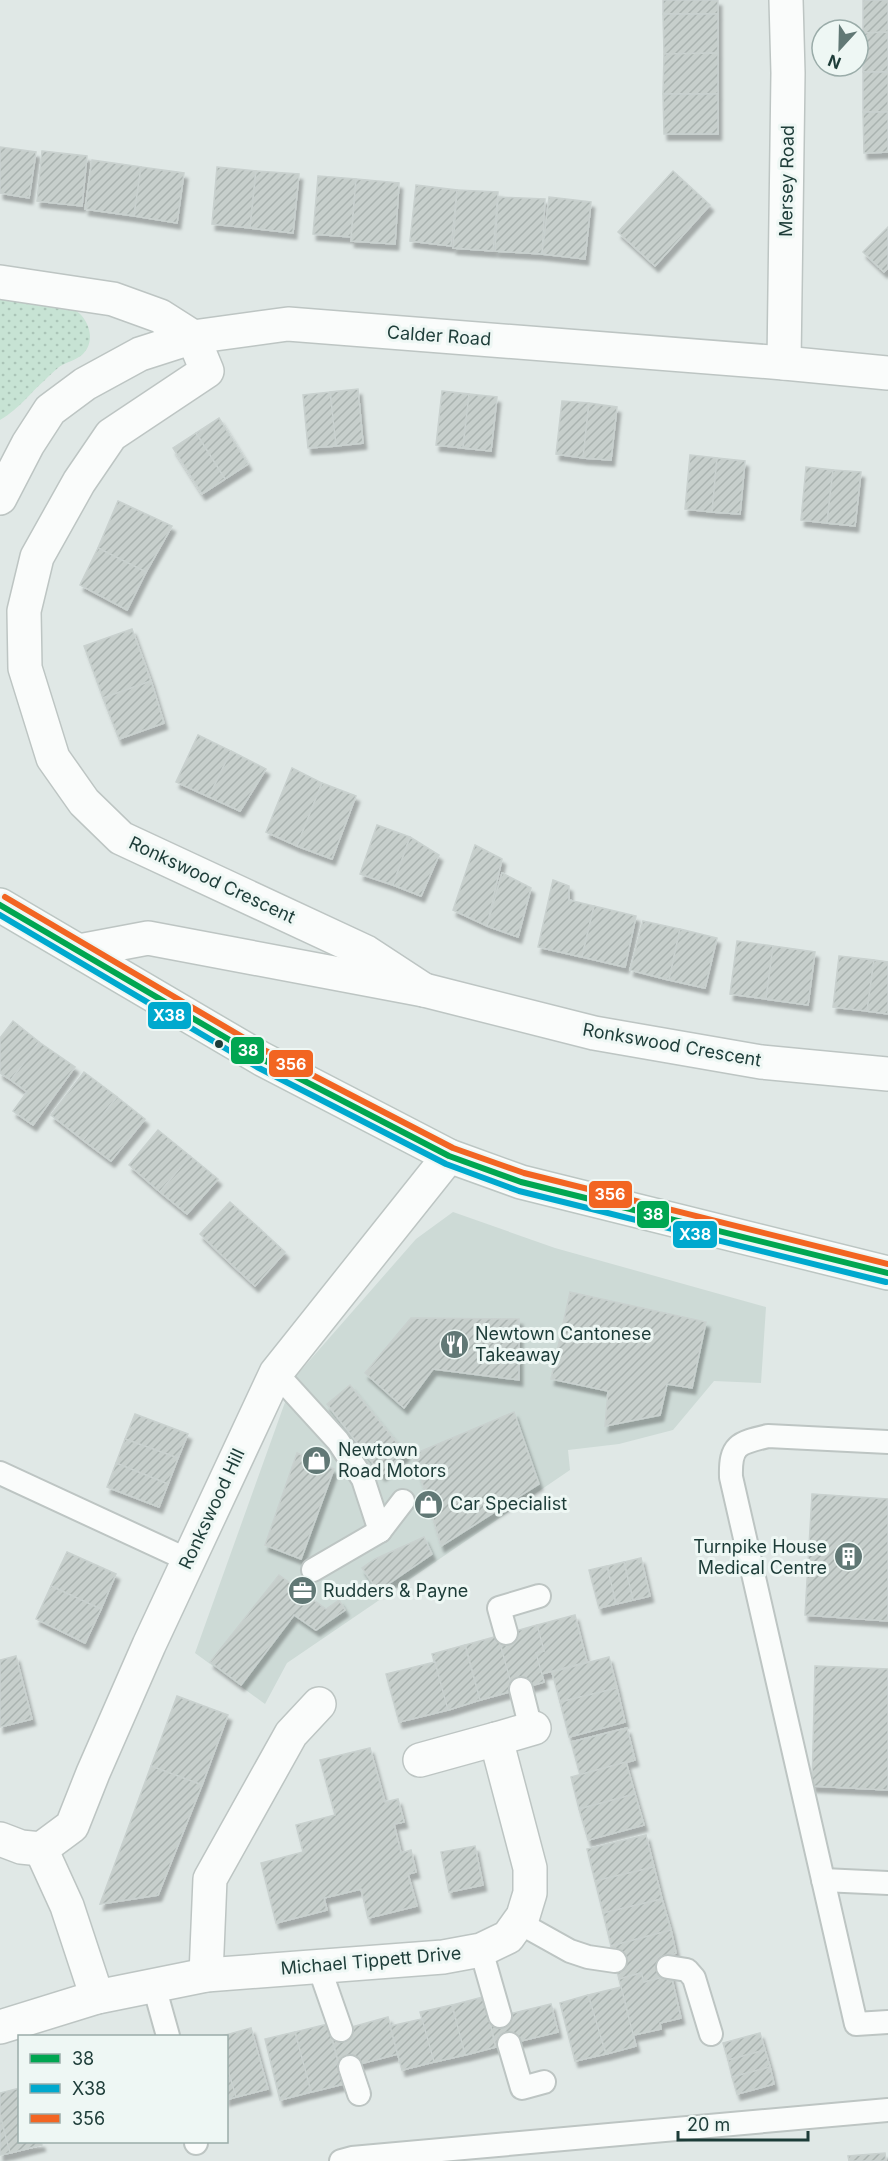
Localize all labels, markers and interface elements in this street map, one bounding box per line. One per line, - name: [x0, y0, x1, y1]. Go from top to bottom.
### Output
- north arrow: [810, 18, 870, 78]
- text: N: [825, 50, 844, 73]
- street label: Mersey Road: [775, 125, 798, 237]
- street label: Calder Road: [386, 321, 492, 350]
- street label: Ronkswood Crescent: [126, 832, 299, 927]
- line badge: X38: [147, 1001, 192, 1030]
- text: X38: [153, 1005, 185, 1025]
- street label: Ronkswood Crescent: [581, 1018, 763, 1071]
- line badge: 38: [230, 1036, 265, 1065]
- unlabelled marker: [213, 1038, 225, 1050]
- text: 38: [238, 1040, 258, 1060]
- line badge: 356: [268, 1049, 314, 1078]
- text: 356: [276, 1054, 306, 1074]
- line badge: 356: [588, 1180, 633, 1209]
- text: 356: [595, 1184, 625, 1204]
- line badge: 38: [636, 1200, 670, 1229]
- text: 38: [643, 1204, 663, 1224]
- line badge: X38: [672, 1220, 718, 1249]
- text: X38: [679, 1224, 711, 1244]
- place label: Newtown Cantonese Takeaway: [475, 1323, 652, 1365]
- restaurant icon: Newtown Cantonese Takeaway: [438, 1328, 470, 1360]
- place label: Newtown Road Motors: [338, 1439, 446, 1481]
- shop icon: Newtown Road Motors: [301, 1444, 333, 1476]
- street label: Ronkswood Hill: [174, 1445, 249, 1572]
- shop icon: Car Specialist: [413, 1488, 445, 1520]
- place label: Car Specialist: [450, 1493, 567, 1514]
- place label: Turnpike House Medical Centre: [693, 1536, 827, 1578]
- building icon: Turnpike House Medical Centre: [832, 1541, 864, 1573]
- office icon: Rudders & Payne: [286, 1575, 318, 1607]
- place label: Rudders & Payne: [323, 1580, 468, 1601]
- street label: Michael Tippett Drive: [280, 1942, 462, 1979]
- legend: [18, 2035, 228, 2143]
- text: 38: [72, 2048, 94, 2069]
- text: X38: [72, 2078, 106, 2099]
- scale bar: [678, 2104, 808, 2142]
- text: 356: [72, 2108, 105, 2129]
- text: 20 m: [687, 2114, 730, 2135]

